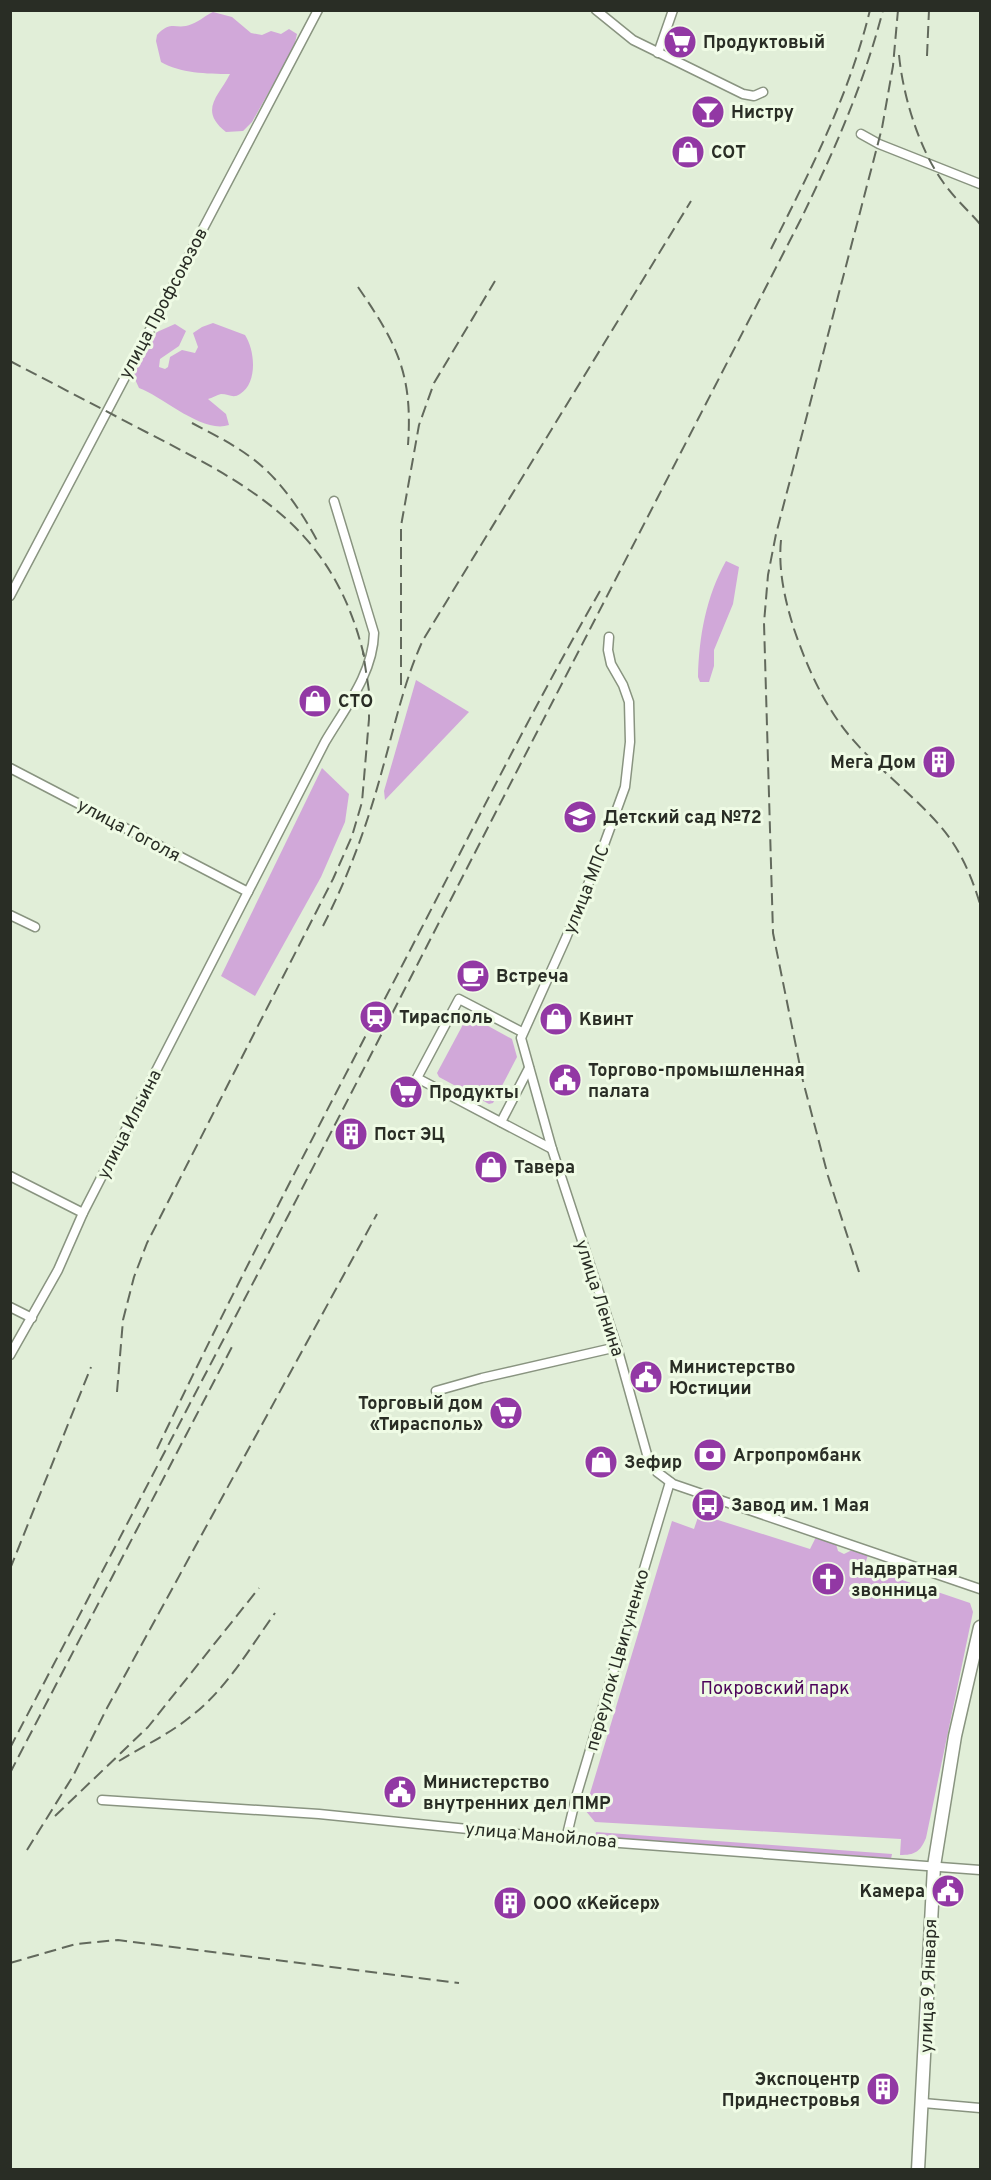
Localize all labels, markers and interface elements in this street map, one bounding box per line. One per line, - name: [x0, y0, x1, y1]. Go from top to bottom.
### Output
- supermarket icon: Продуктовый: [662, 24, 698, 60]
- place label: Продуктовый: [703, 32, 825, 55]
- bar icon: Нистру: [690, 94, 726, 130]
- place label: Нистру: [731, 102, 794, 125]
- shop icon: СОТ: [670, 134, 706, 170]
- place label: СОТ: [711, 142, 746, 165]
- street label: улица Профсоюзов: [115, 224, 214, 383]
- shop icon: СТО: [297, 683, 333, 719]
- place label: СТО: [338, 691, 373, 714]
- building icon: Мега Дом: [921, 744, 957, 780]
- place label: Мега Дом: [830, 752, 916, 775]
- street label: улица Гоголя: [73, 794, 184, 868]
- school or university icon: Детский сад №72: [562, 799, 598, 835]
- place label: Детский сад №72: [603, 807, 762, 830]
- street label: улица МПС: [559, 841, 616, 938]
- cafe icon: Встреча: [455, 958, 491, 994]
- place label: Встреча: [496, 966, 569, 989]
- station icon: Тирасполь: [358, 999, 394, 1035]
- shop icon: Квинт: [538, 1001, 574, 1037]
- place label: Тирасполь: [399, 1007, 493, 1030]
- place label: Квинт: [579, 1009, 634, 1032]
- place label: Торгово-промышленная палата: [588, 1060, 805, 1104]
- public building icon: Торгово-промышленная палата: [547, 1062, 583, 1098]
- street label: улица Ильина: [93, 1066, 168, 1183]
- supermarket icon: Продукты: [388, 1074, 424, 1110]
- place label: Продукты: [429, 1082, 519, 1105]
- building icon: Пост ЭЦ: [333, 1116, 369, 1152]
- place label: Пост ЭЦ: [374, 1124, 445, 1147]
- shop icon: Тавера: [473, 1149, 509, 1185]
- place label: Тавера: [514, 1157, 575, 1180]
- street label: улица Ленина: [569, 1237, 628, 1360]
- place label: Министерство Юстиции: [669, 1357, 796, 1401]
- public building icon: Министерство Юстиции: [628, 1359, 664, 1395]
- place label: Торговый дом «Тирасполь»: [358, 1393, 483, 1437]
- supermarket icon: Торговый дом «Тирасполь»: [488, 1395, 524, 1431]
- bank icon: Агропромбанк: [692, 1437, 728, 1473]
- shop icon: Зефир: [583, 1444, 619, 1480]
- place label: Агропромбанк: [733, 1445, 862, 1468]
- place label: Зефир: [624, 1452, 682, 1475]
- bus stop icon: Завод им. 1 Мая: [690, 1487, 726, 1523]
- place label: Завод им. 1 Мая: [731, 1495, 869, 1518]
- place label: Надвратная звонница: [851, 1559, 958, 1603]
- church icon: Надвратная звонница: [810, 1561, 846, 1597]
- street label: переулок Цвигуненко: [581, 1567, 655, 1754]
- park label: Покровский парк: [700, 1678, 850, 1701]
- place label: Министерство внутренних дел ПМР: [423, 1772, 611, 1816]
- public building icon: Министерство внутренних дел ПМР: [382, 1774, 418, 1810]
- street label: улица Манойлова: [464, 1818, 618, 1855]
- public building icon: Камера: [930, 1873, 966, 1909]
- place label: Камера: [860, 1881, 925, 1904]
- building icon: ООО «Кейсер»: [492, 1885, 528, 1921]
- place label: ООО «Кейсер»: [533, 1893, 660, 1916]
- street label: улица 9 Января: [916, 1918, 943, 2054]
- place label: Экспоцентр Приднестровья: [722, 2069, 860, 2113]
- building icon: Экспоцентр Приднестровья: [865, 2071, 901, 2107]

